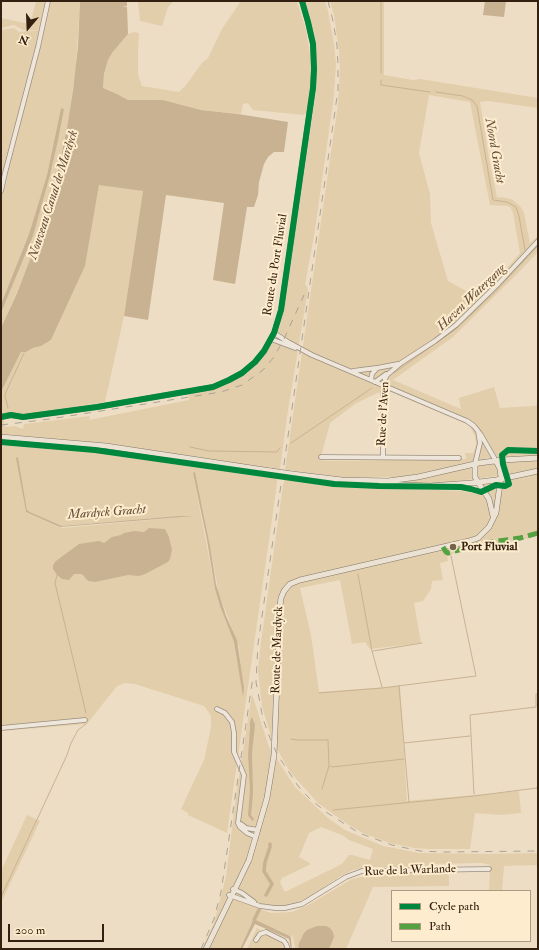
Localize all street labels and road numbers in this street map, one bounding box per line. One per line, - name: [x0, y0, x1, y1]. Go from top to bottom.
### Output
- street label: Route du Port Fluvial: [261, 213, 291, 317]
- street label: Rue de l'Aven: [375, 381, 393, 447]
- street label: Route de Mardyck: [269, 606, 287, 694]
- street label: Rue de la Warlande: [364, 862, 456, 880]

